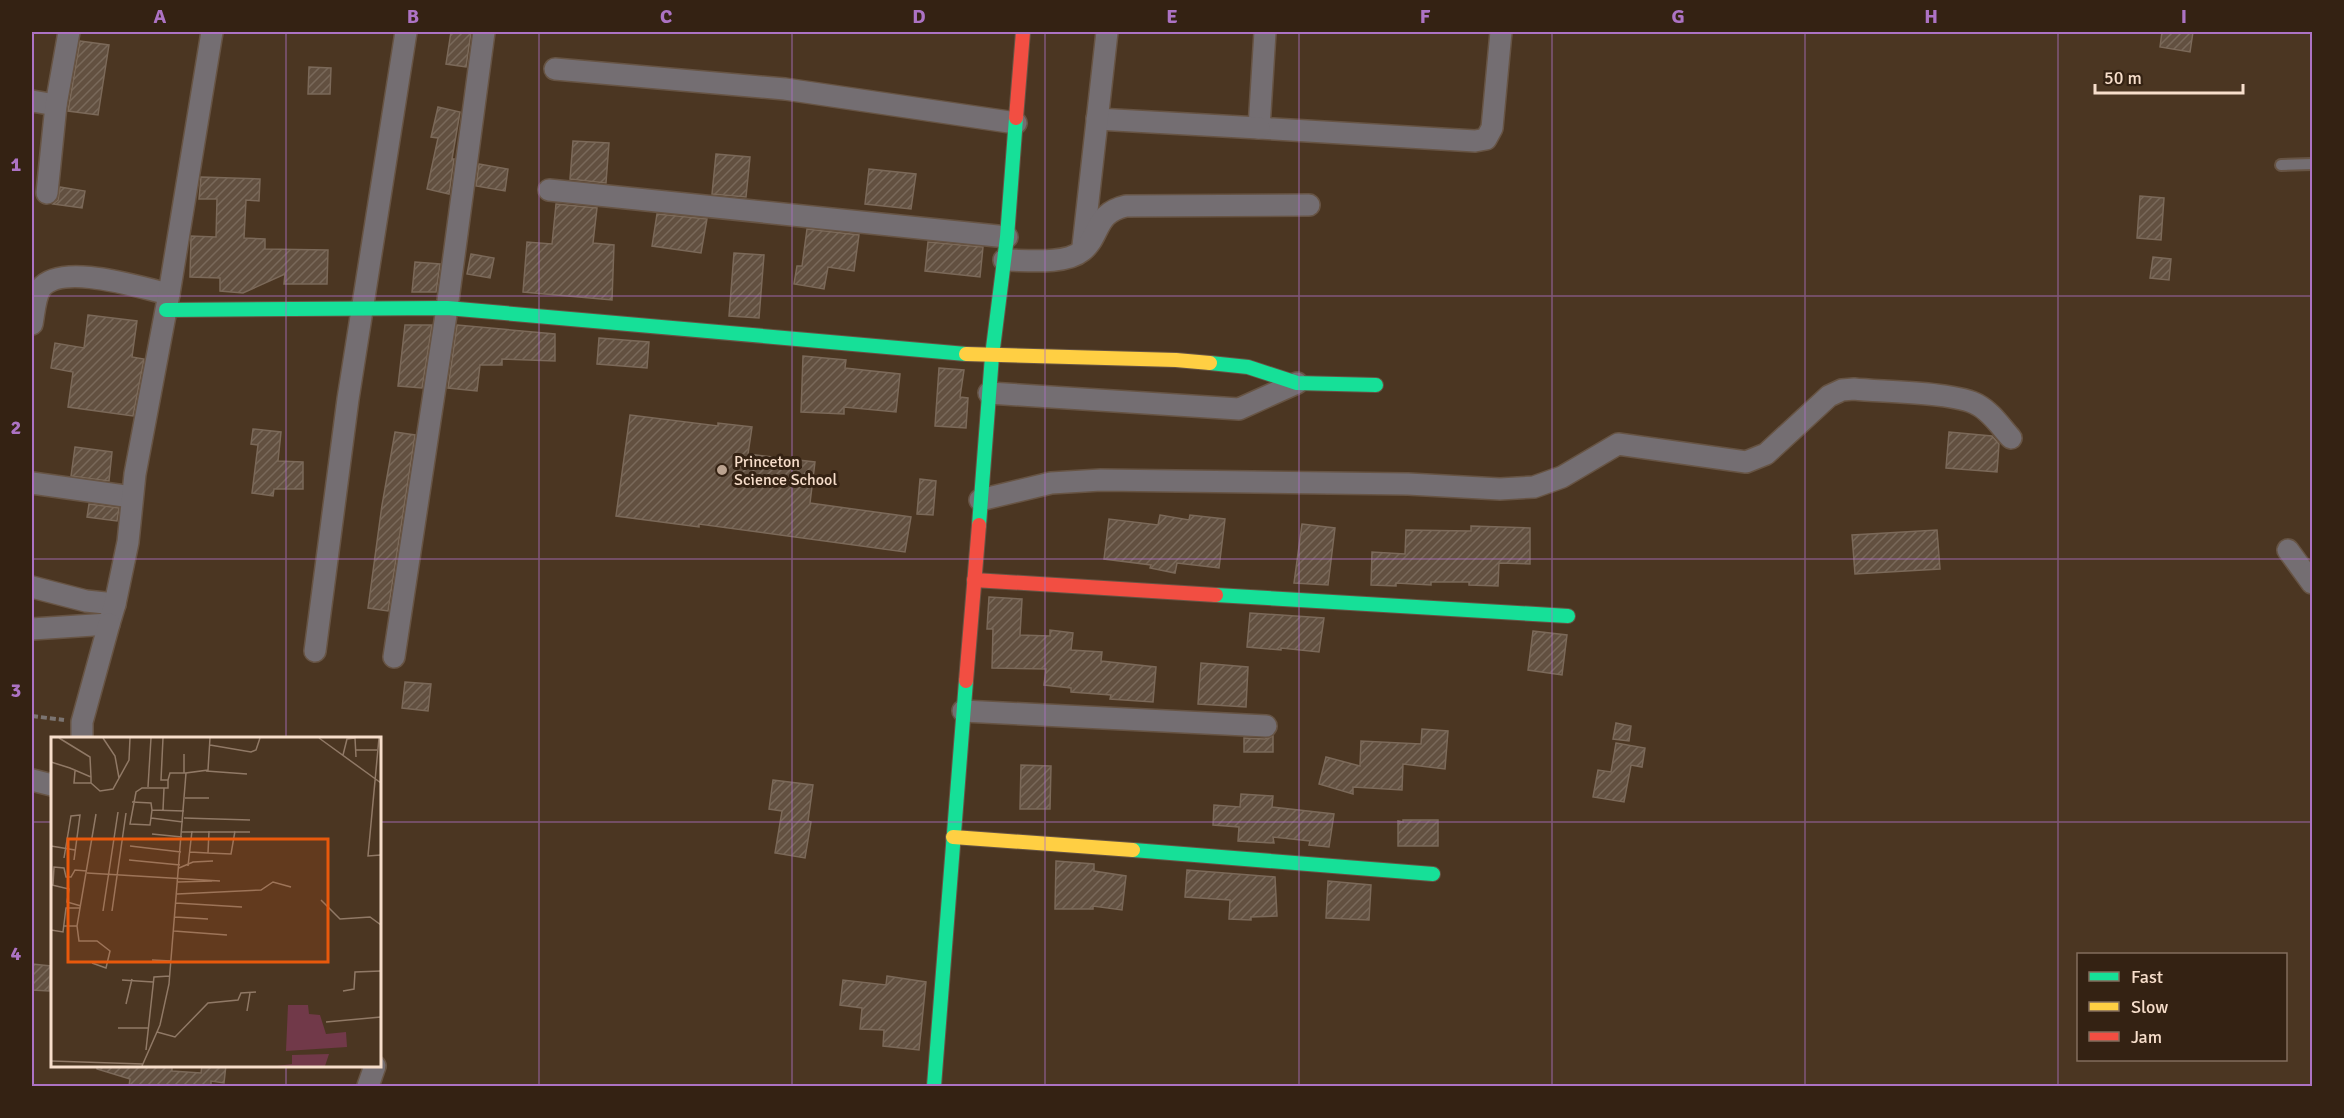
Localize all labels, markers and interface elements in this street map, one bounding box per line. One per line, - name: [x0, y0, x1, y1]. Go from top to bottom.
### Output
- text: A: [154, 4, 167, 29]
- text: B: [407, 4, 419, 29]
- text: C: [660, 4, 672, 29]
- text: D: [912, 4, 926, 29]
- text: E: [1166, 4, 1178, 29]
- text: F: [1420, 4, 1431, 29]
- text: G: [1671, 4, 1685, 29]
- text: H: [1924, 4, 1938, 29]
- text: I: [2181, 4, 2187, 29]
- scale bar: [2095, 57, 2244, 95]
- text: 50 m: [2104, 67, 2142, 89]
- text: 1: [11, 152, 22, 177]
- text: 2: [11, 415, 21, 440]
- place label: Princeton Science School: [734, 452, 837, 490]
- marker: Princeton Science School: [715, 463, 729, 477]
- text: 3: [11, 678, 21, 703]
- inset map: [51, 737, 381, 1067]
- text: 4: [11, 941, 22, 966]
- legend: [2077, 953, 2287, 1061]
- text: Fast: [2131, 966, 2163, 988]
- text: Slow: [2131, 996, 2168, 1018]
- text: Jam: [2131, 1026, 2162, 1048]

